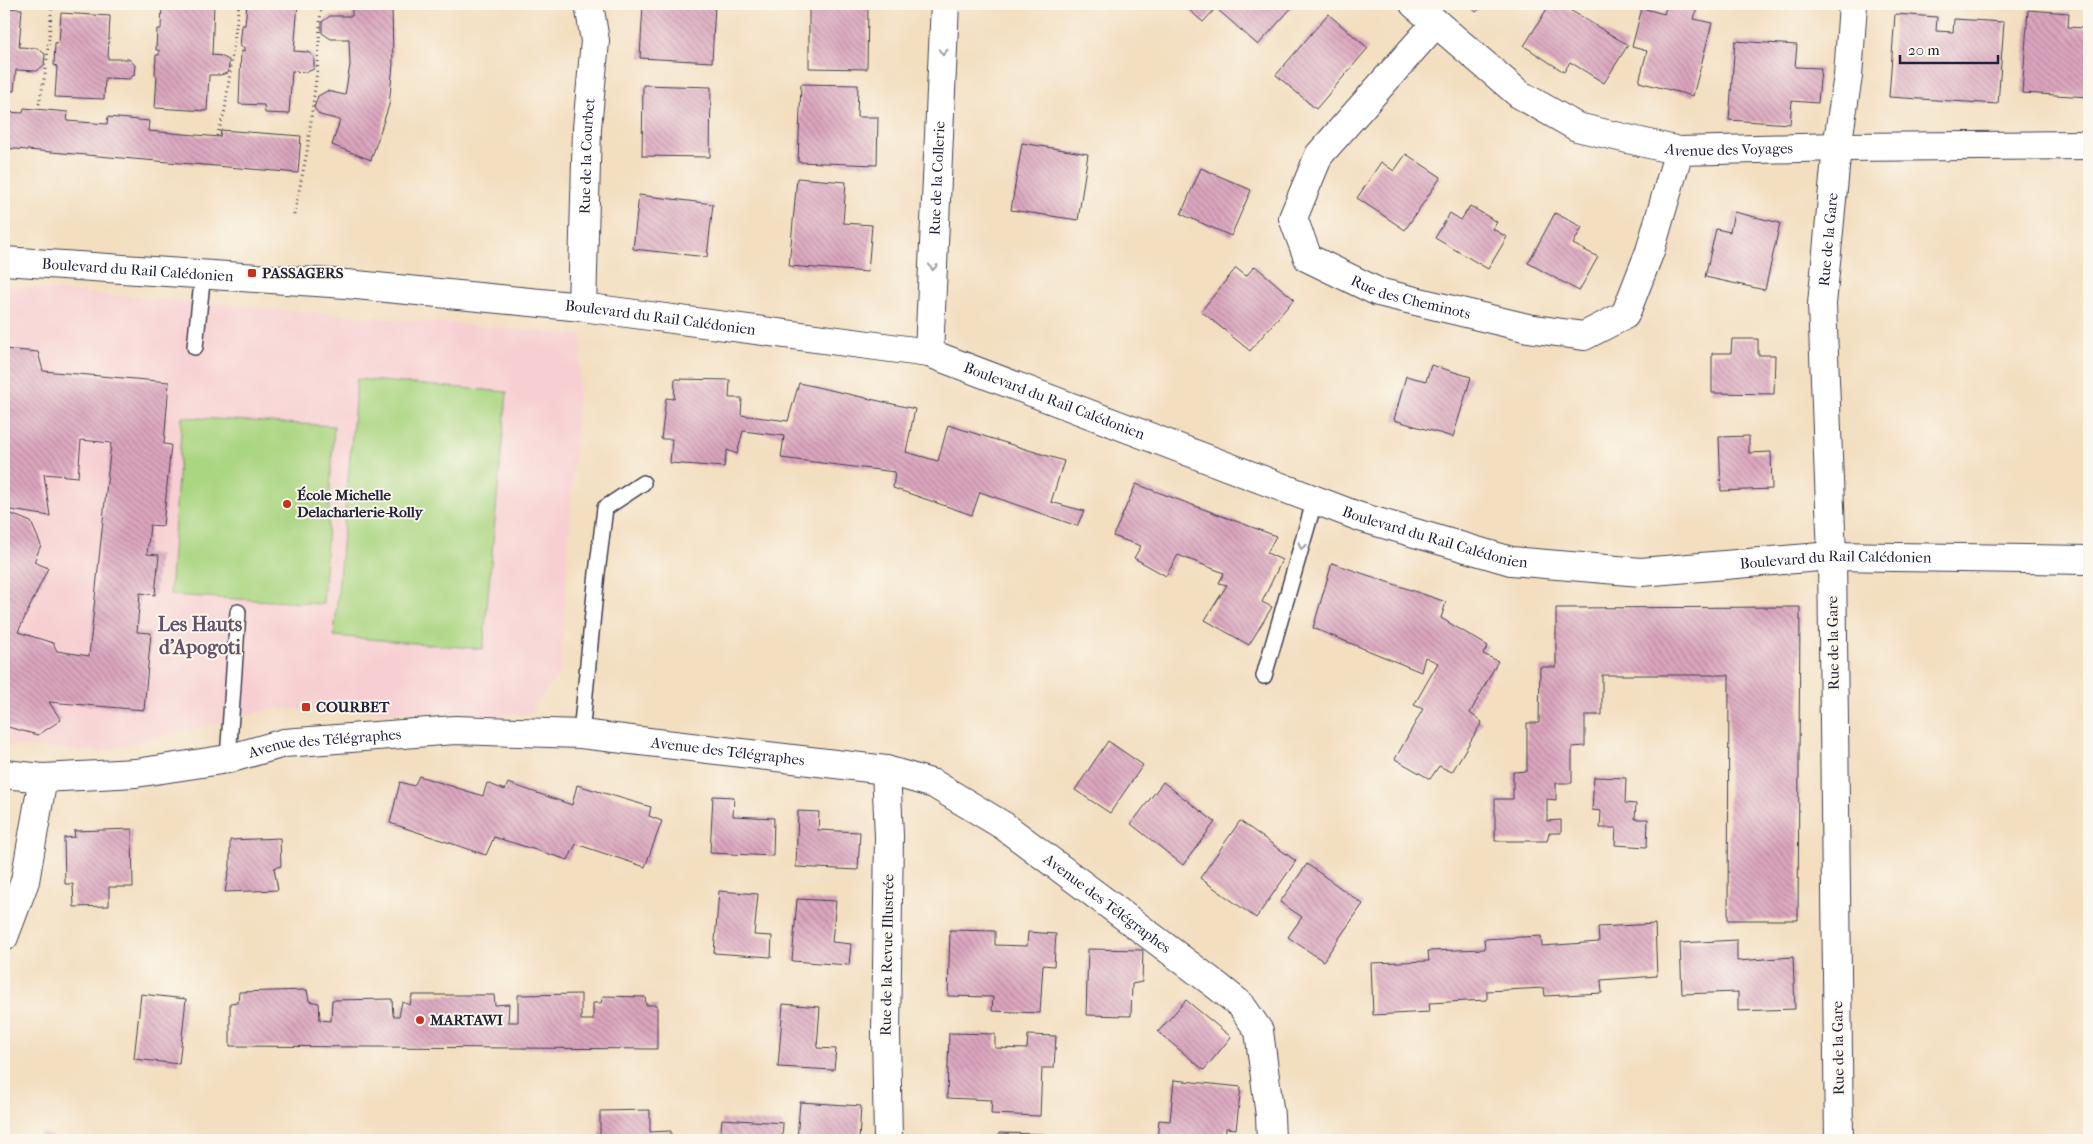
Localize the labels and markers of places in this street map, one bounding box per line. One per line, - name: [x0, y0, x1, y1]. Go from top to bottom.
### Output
- place label: PASSAGERS: [262, 264, 344, 282]
- marker: PASSAGERS: [246, 267, 258, 279]
- place label: École Michelle Delacharlerie-Rolly: [297, 486, 424, 521]
- marker: École Michelle Delacharlerie-Rolly: [281, 498, 293, 510]
- place label: COURBET: [316, 698, 390, 716]
- marker: COURBET: [300, 701, 312, 713]
- place label: MARTAWI: [429, 1011, 503, 1029]
- marker: MARTAWI: [414, 1014, 426, 1026]

